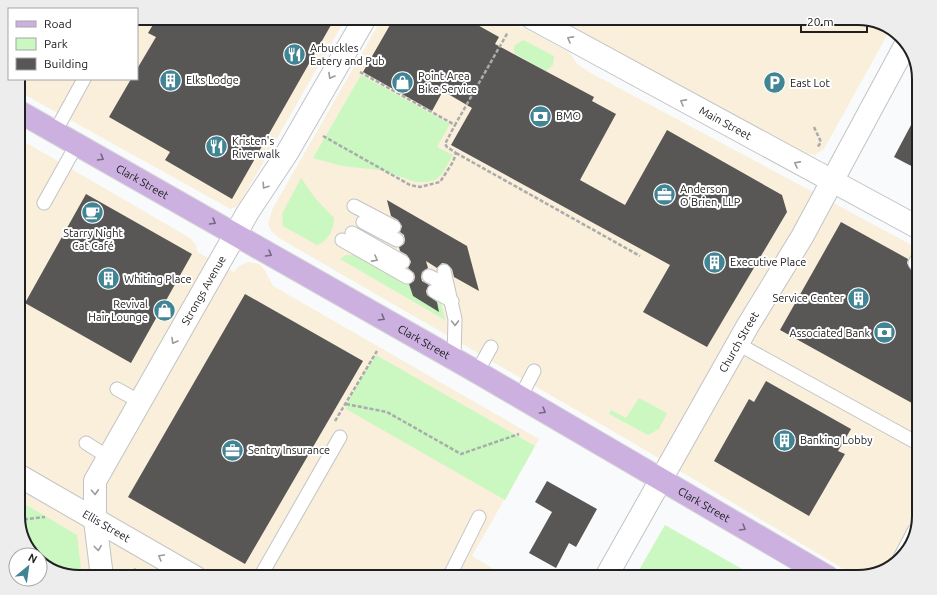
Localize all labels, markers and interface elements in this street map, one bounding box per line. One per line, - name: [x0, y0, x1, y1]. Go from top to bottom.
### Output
- legend: [8, 8, 138, 80]
- scale bar: [801, 8, 867, 34]
- text: 20 m: [807, 15, 834, 28]
- text: Road: [44, 17, 72, 30]
- one-way arrow: [566, 36, 574, 43]
- text: Park: [44, 37, 68, 50]
- restaurant icon: Arbuckles Eatery and Pub: [282, 41, 308, 67]
- place label: Arbuckles Eatery and Pub: [310, 42, 385, 67]
- text: Building: [44, 57, 88, 70]
- building icon: Elks Lodge: [158, 67, 184, 93]
- shop icon: Point Area Bike Service: [390, 69, 416, 95]
- place label: Point Area Bike Service: [418, 70, 477, 95]
- parking icon: East Lot: [761, 70, 787, 96]
- one-way arrow: [329, 72, 336, 79]
- place label: Elks Lodge: [186, 74, 239, 86]
- place label: East Lot: [790, 77, 830, 89]
- one-way arrow: [680, 99, 687, 106]
- bank icon: BMO: [528, 103, 554, 129]
- street label: Main Street: [697, 104, 754, 142]
- place label: BMO: [556, 110, 581, 122]
- restaurant icon: Kristen's Riverwalk: [204, 134, 230, 160]
- place label: Kristen's Riverwalk: [232, 135, 280, 160]
- one-way arrow: [97, 153, 104, 160]
- one-way arrow: [794, 161, 802, 168]
- street label: Clark Street: [114, 162, 171, 202]
- one-way arrow: [262, 182, 270, 189]
- office icon: Anderson O'Brien, LLP: [651, 182, 677, 208]
- place label: Anderson O'Brien, LLP: [680, 183, 741, 208]
- cafe icon: Starry Night Cat Café: [80, 200, 106, 226]
- one-way arrow: [209, 218, 217, 225]
- place label: Starry Night Cat Café: [63, 227, 123, 252]
- one-way arrow: [265, 249, 272, 256]
- building icon: Executive Place: [702, 249, 728, 275]
- street label: Strongs Avenue: [179, 253, 228, 327]
- one-way arrow: [371, 254, 378, 261]
- place label: Executive Place: [730, 256, 806, 268]
- building icon: Whiting Place: [96, 266, 122, 292]
- place label: Whiting Place: [124, 273, 192, 285]
- building icon: Service Center: [846, 285, 872, 311]
- place label: Service Center: [772, 292, 845, 304]
- shop icon: Revival Hair Lounge: [151, 297, 177, 323]
- place label: Revival Hair Lounge: [88, 298, 148, 323]
- street label: Church Street: [717, 309, 761, 374]
- one-way arrow: [378, 313, 385, 321]
- one-way arrow: [451, 320, 459, 326]
- bank icon: Associated Bank: [872, 320, 898, 346]
- street label: Clark Street: [396, 322, 453, 362]
- place label: Associated Bank: [789, 327, 870, 339]
- one-way arrow: [171, 337, 179, 344]
- one-way arrow: [539, 406, 546, 413]
- building icon: Banking Lobby: [772, 427, 798, 453]
- place label: Banking Lobby: [800, 434, 873, 446]
- office icon: Sentry Insurance: [220, 437, 246, 463]
- place label: Sentry Insurance: [248, 444, 330, 456]
- street label: Clark Street: [676, 485, 733, 525]
- one-way arrow: [91, 489, 100, 495]
- street label: Ellis Street: [81, 508, 133, 545]
- one-way arrow: [739, 523, 747, 530]
- one-way arrow: [94, 545, 103, 551]
- north arrow: [8, 547, 48, 587]
- text: N: [26, 551, 39, 565]
- one-way arrow: [158, 555, 165, 562]

